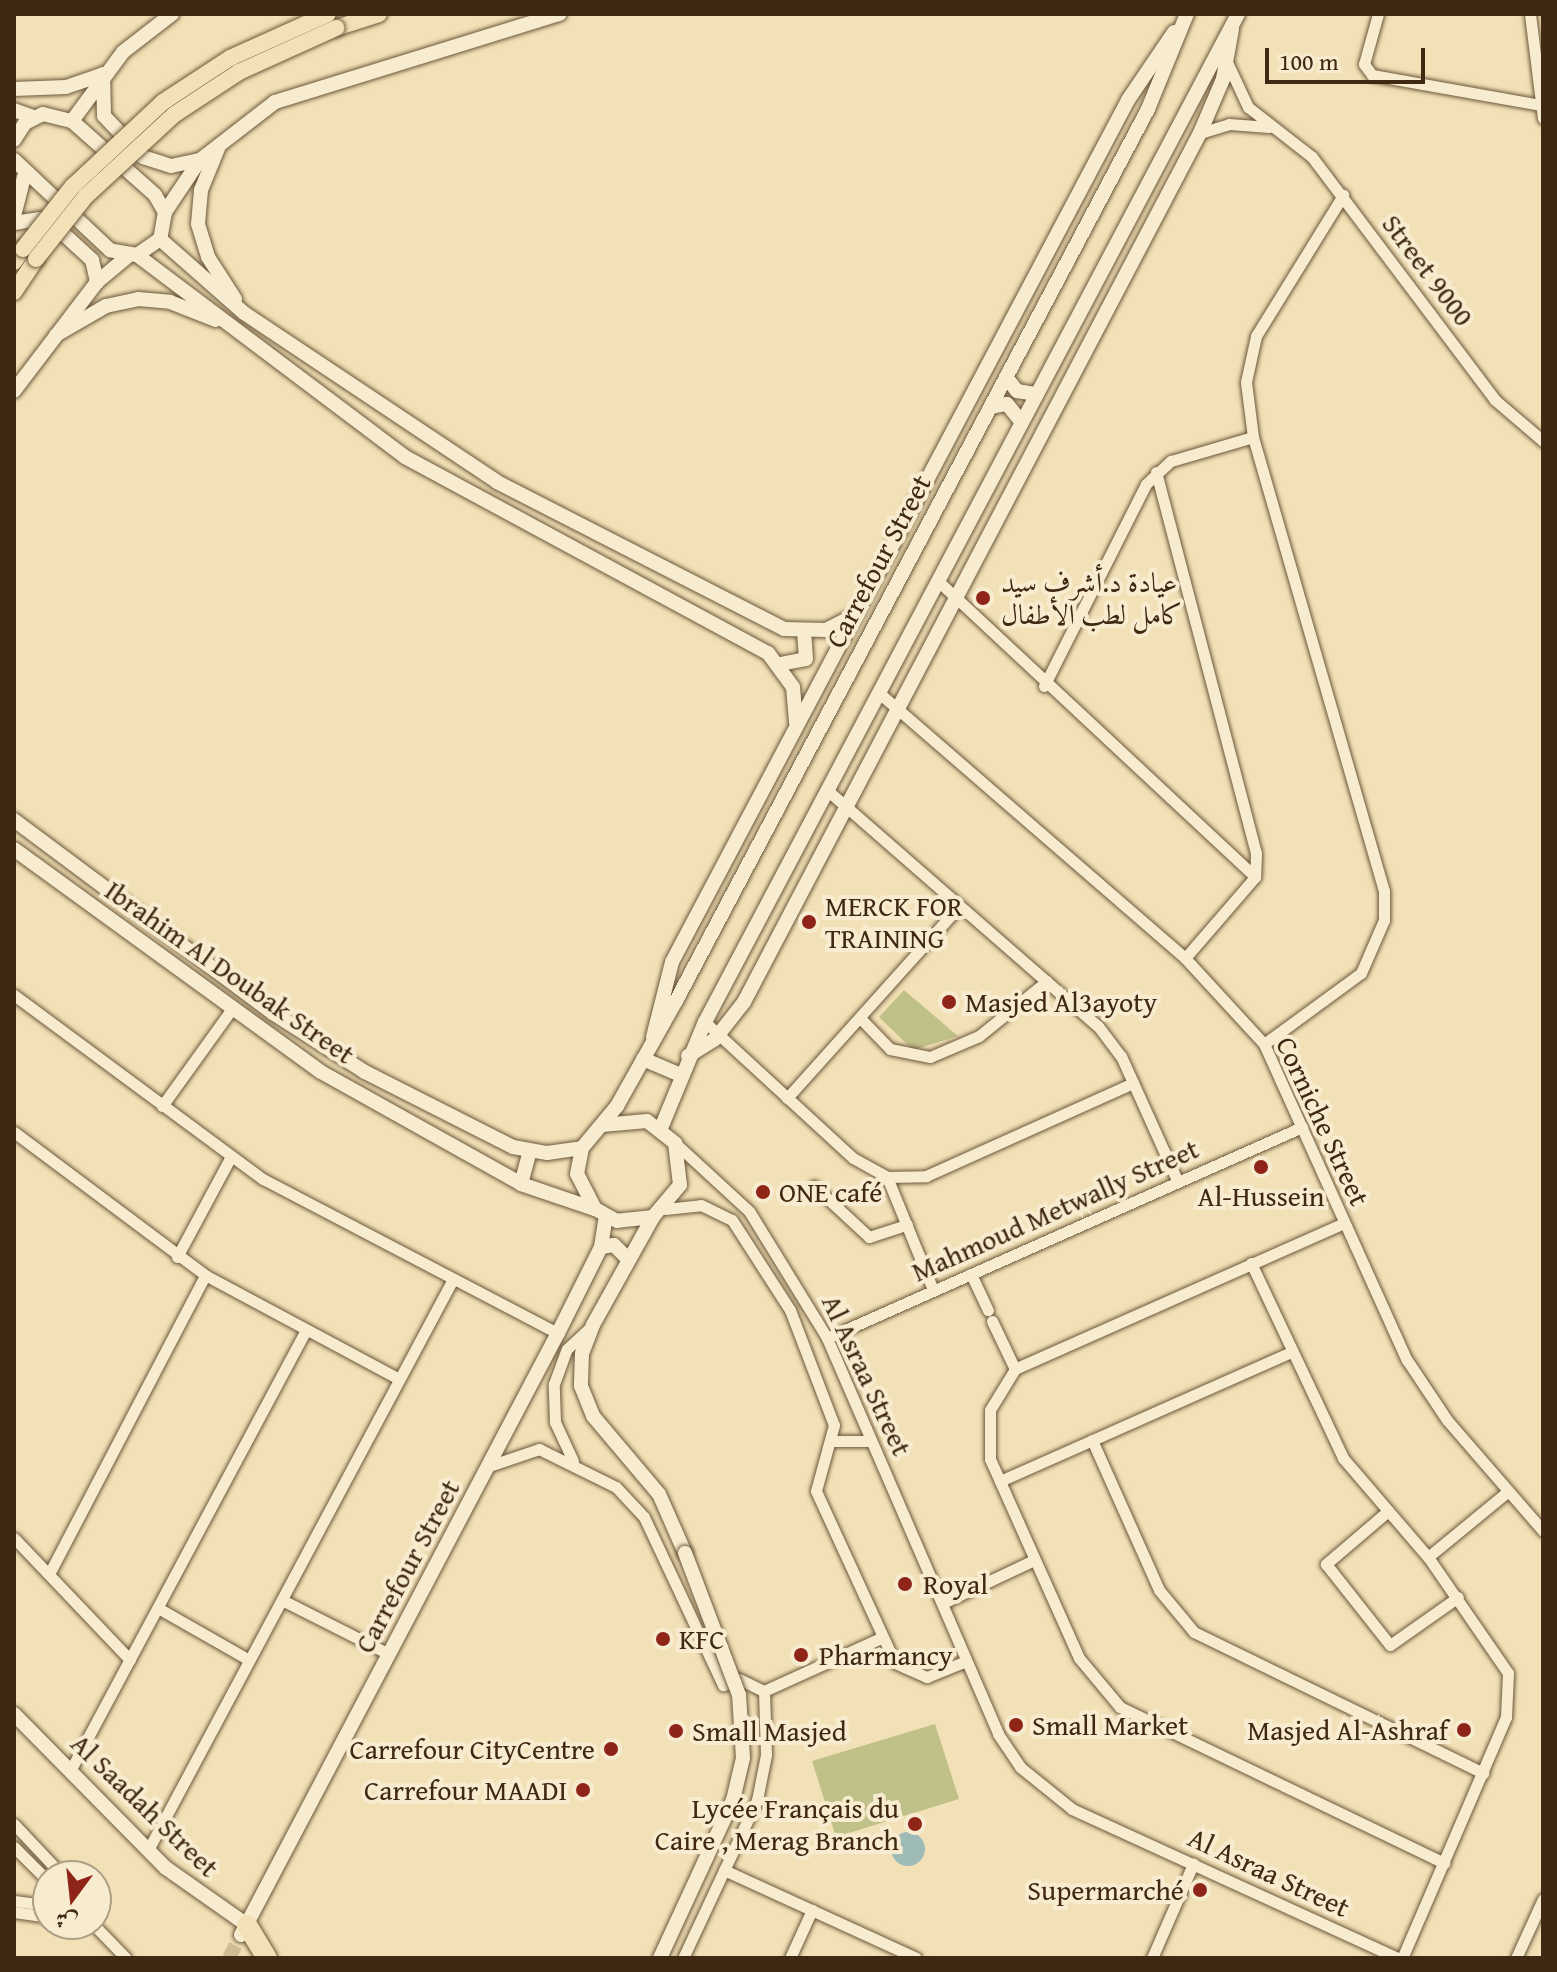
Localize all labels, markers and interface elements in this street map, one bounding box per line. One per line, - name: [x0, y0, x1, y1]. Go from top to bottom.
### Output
- scale bar: [1269, 32, 1429, 82]
- text: 100 m: [1279, 44, 1339, 79]
- street label: Street 9000: [1375, 208, 1481, 332]
- street label: Carrefour Street: [818, 469, 938, 653]
- place label: عيادة د.أشرف سيد كامل لطب الأطفال: [1001, 565, 1183, 631]
- marker: عيادة د.أشرف سيد كامل لطب الأطفال: [972, 587, 994, 609]
- street label: Ibrahim Al Doubak Street: [99, 873, 361, 1071]
- place label: MERCK FOR TRAINING: [825, 889, 963, 955]
- marker: MERCK FOR TRAINING: [800, 913, 818, 931]
- place label: Masjed Al3ayoty: [965, 985, 1157, 1019]
- marker: Masjed Al3ayoty: [940, 993, 958, 1011]
- street label: Corniche Street: [1269, 1031, 1377, 1211]
- street label: Mahmoud Metwally Street: [906, 1131, 1204, 1289]
- marker: Al-Hussein: [1252, 1158, 1270, 1176]
- place label: ONE café: [779, 1175, 882, 1209]
- place label: Al-Hussein: [1197, 1179, 1325, 1213]
- marker: ONE café: [754, 1183, 772, 1201]
- street label: Al Asraa Street: [815, 1289, 919, 1461]
- street label: Carrefour Street: [347, 1474, 467, 1658]
- place label: Royal: [923, 1567, 988, 1601]
- marker: Royal: [894, 1573, 916, 1595]
- place label: KFC: [679, 1622, 724, 1656]
- marker: KFC: [654, 1630, 672, 1648]
- place label: Pharmancy: [819, 1638, 953, 1672]
- marker: Pharmancy: [790, 1644, 812, 1666]
- place label: Small Market: [1032, 1708, 1188, 1742]
- place label: Masjed Al-Ashraf: [1247, 1713, 1448, 1747]
- place label: Small Masjed: [692, 1714, 847, 1748]
- marker: Small Market: [1007, 1716, 1025, 1734]
- marker: Masjed Al-Ashraf: [1455, 1721, 1473, 1739]
- marker: Small Masjed: [667, 1722, 685, 1740]
- street label: Al Saadah Street: [64, 1726, 226, 1884]
- place label: Carrefour CityCentre: [350, 1732, 595, 1766]
- marker: Carrefour CityCentre: [602, 1740, 620, 1758]
- place label: Carrefour MAADI: [364, 1773, 567, 1807]
- marker: Carrefour MAADI: [574, 1781, 592, 1799]
- place label: Lycée Français du Caire , Merag Branch: [655, 1791, 899, 1857]
- marker: Lycée Français du Caire , Merag Branch: [906, 1815, 924, 1833]
- street label: Al Asraa Street: [1183, 1820, 1355, 1924]
- north arrow: [32, 1860, 112, 1940]
- place label: Supermarché: [1027, 1873, 1184, 1907]
- marker: Supermarché: [1191, 1881, 1209, 1899]
- text: ش: [52, 1903, 81, 1940]

